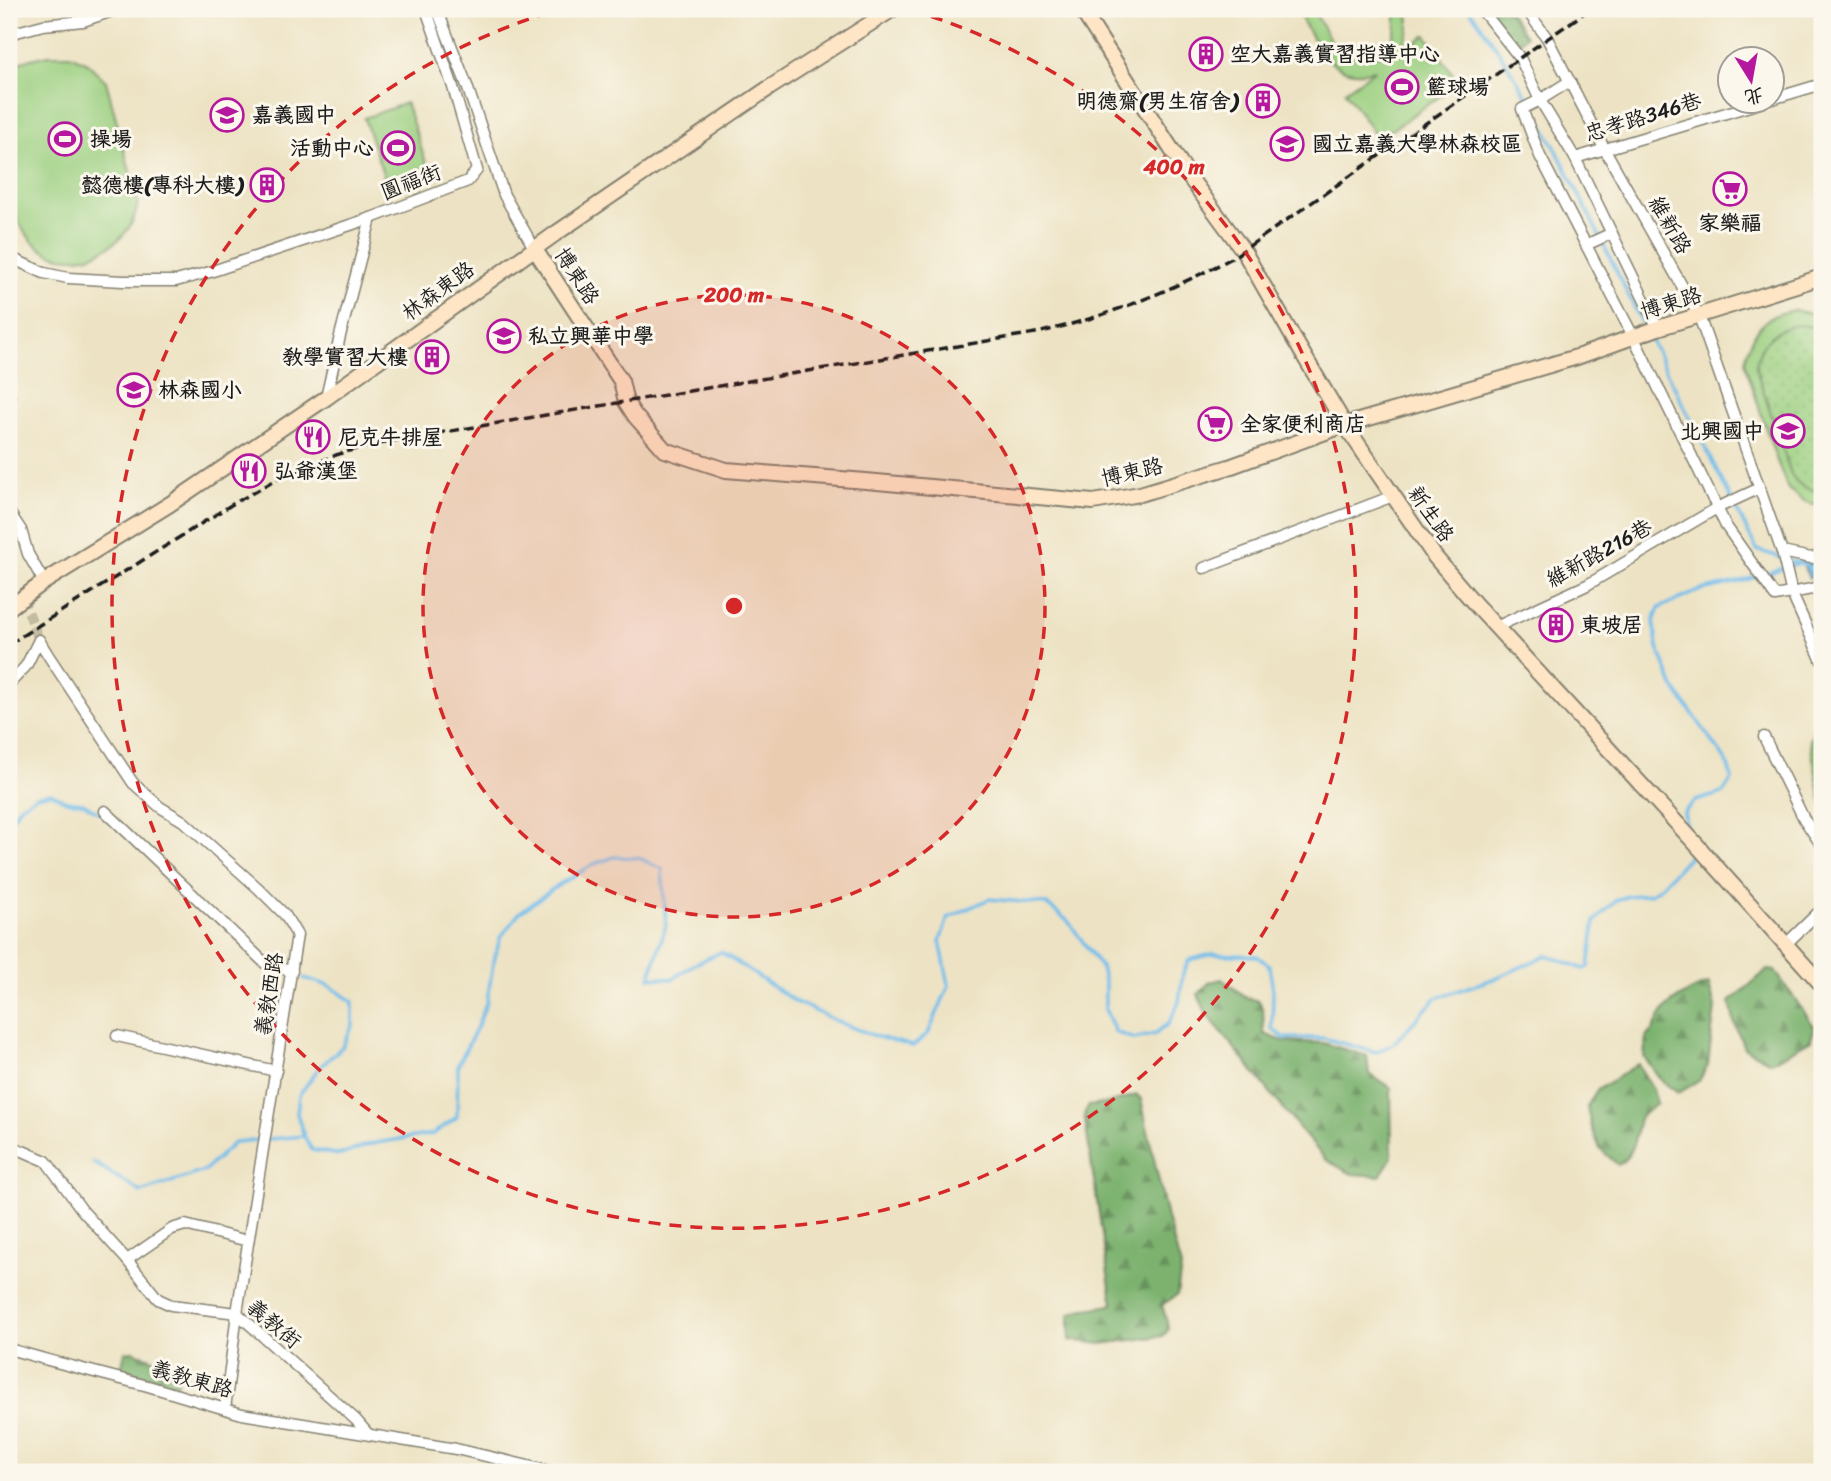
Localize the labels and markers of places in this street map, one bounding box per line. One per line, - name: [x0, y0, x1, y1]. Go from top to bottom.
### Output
- building icon: 空大嘉義實習指導中心: [1187, 35, 1225, 73]
- place label: 空大嘉義實習指導中心: [1230, 35, 1440, 73]
- sports icon: 籃球場: [1383, 68, 1421, 106]
- place label: 籃球場: [1426, 68, 1489, 106]
- place label: 明德齋(男生宿舍): [1076, 82, 1240, 120]
- building icon: 明德齋(男生宿舍): [1244, 82, 1282, 120]
- school or university icon: 嘉義國中: [208, 96, 246, 134]
- place label: 嘉義國中: [252, 96, 336, 134]
- sports icon: 操場: [46, 120, 84, 158]
- place label: 操場: [90, 120, 132, 158]
- school or university icon: 國立嘉義大學林森校區: [1268, 125, 1306, 163]
- place label: 國立嘉義大學林森校區: [1312, 125, 1522, 163]
- place label: 活動中心: [290, 129, 374, 167]
- sports icon: 活動中心: [379, 129, 417, 167]
- place label: 懿德樓(專科大樓): [81, 166, 245, 204]
- building icon: 懿德樓(專科大樓): [248, 166, 286, 204]
- supermarket icon: 家樂福: [1711, 170, 1749, 208]
- place label: 家樂福: [1699, 204, 1762, 242]
- school or university icon: 私立興華中學: [485, 317, 523, 355]
- place label: 私立興華中學: [528, 317, 654, 355]
- place label: 教學實習大樓: [282, 338, 408, 376]
- building icon: 教學實習大樓: [413, 338, 451, 376]
- school or university icon: 林森國小: [115, 371, 153, 409]
- place label: 林森國小: [158, 371, 242, 409]
- supermarket icon: 全家便利商店: [1196, 405, 1234, 443]
- place label: 全家便利商店: [1240, 405, 1366, 443]
- place label: 北興國中: [1680, 412, 1764, 450]
- school or university icon: 北興國中: [1769, 412, 1807, 450]
- restaurant icon: 尼克牛排屋: [294, 418, 332, 456]
- place label: 尼克牛排屋: [338, 418, 443, 456]
- restaurant icon: 弘爺漢堡: [230, 452, 268, 490]
- place label: 弘爺漢堡: [274, 452, 358, 490]
- centre of rings: [722, 594, 746, 618]
- building icon: 東坡居: [1537, 606, 1575, 644]
- place label: 東坡居: [1580, 606, 1643, 644]

